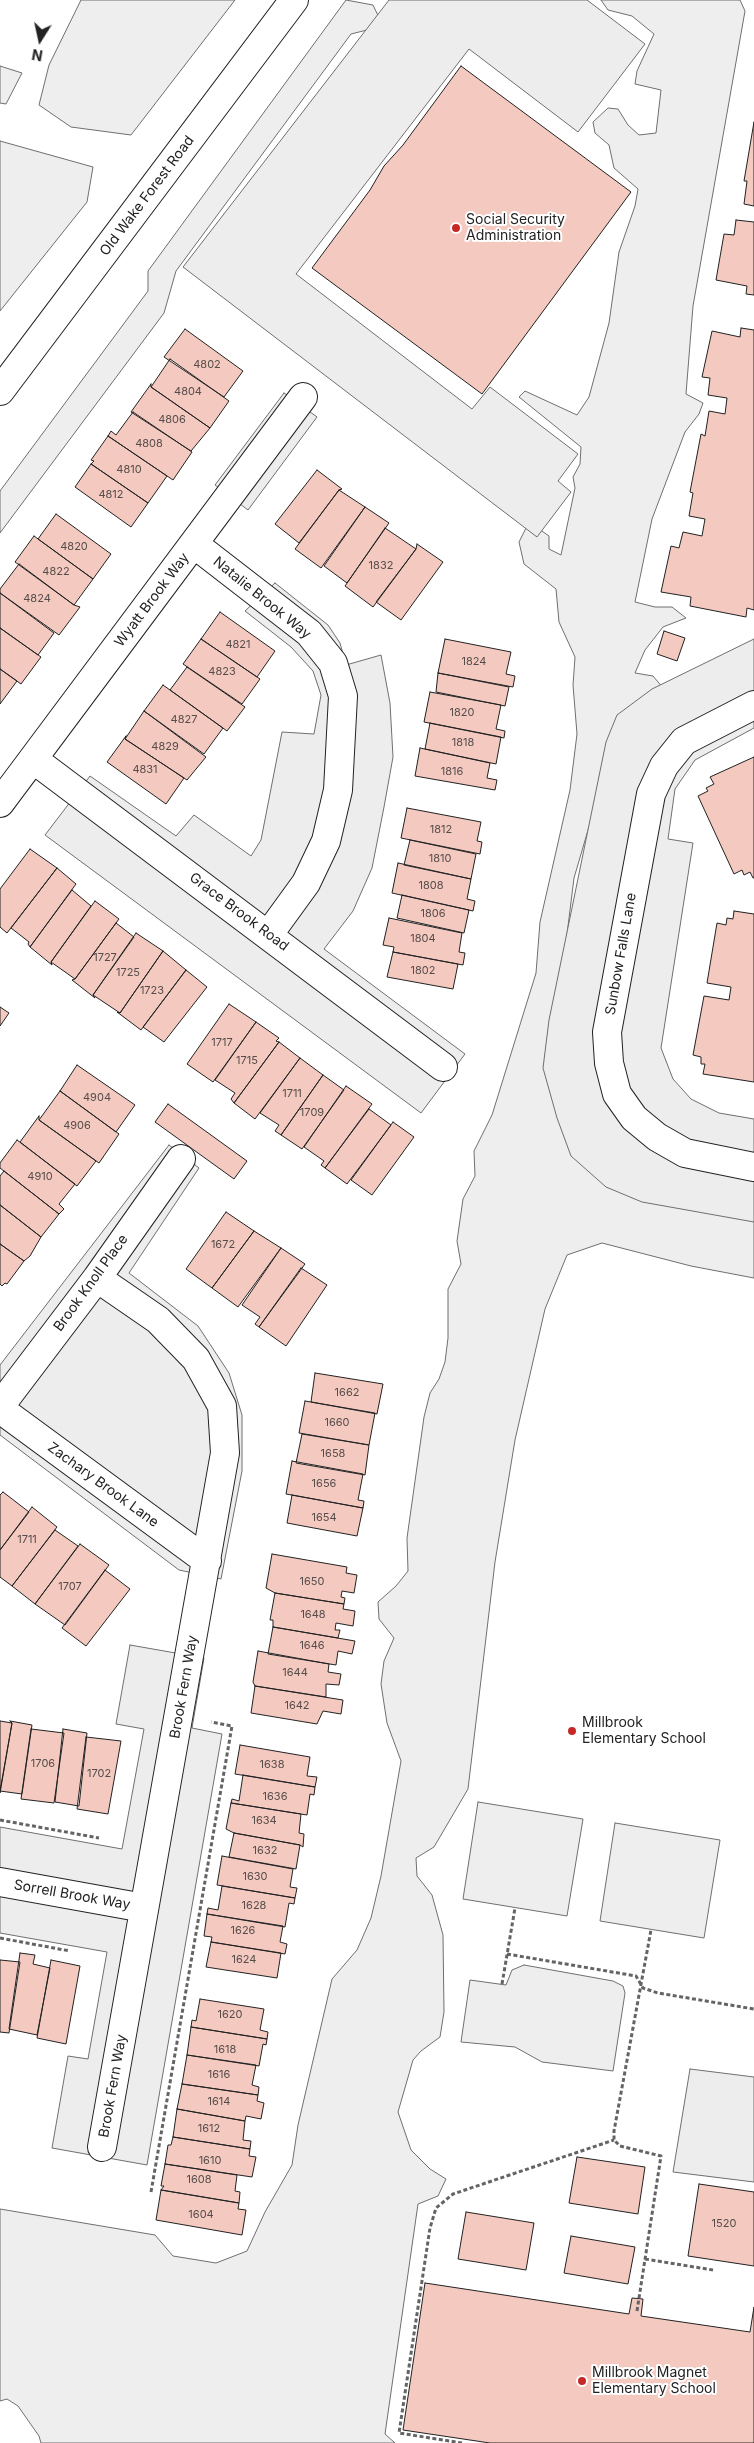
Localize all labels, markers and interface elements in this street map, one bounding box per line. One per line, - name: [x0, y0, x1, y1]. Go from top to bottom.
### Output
- north arrow: [15, 15, 65, 65]
- text: N: [31, 46, 44, 65]
- street label: Old Wake Forest Road: [96, 133, 198, 259]
- place label: Social Security Administration: [466, 212, 565, 244]
- marker: Social Security Administration: [450, 222, 462, 234]
- house number: 4802: [193, 358, 221, 372]
- house number: 4804: [174, 385, 202, 399]
- house number: 4806: [158, 413, 186, 427]
- house number: 4808: [135, 437, 163, 451]
- house number: 4810: [116, 463, 142, 477]
- house number: 4812: [98, 488, 124, 502]
- house number: 4820: [60, 540, 88, 554]
- street label: Wyatt Brook Way: [111, 550, 193, 650]
- street label: Natalie Brook Way: [210, 553, 314, 643]
- house number: 1832: [369, 559, 393, 573]
- house number: 4822: [42, 565, 70, 579]
- house number: 4824: [23, 592, 51, 606]
- house number: 4821: [225, 638, 251, 652]
- house number: 1824: [462, 655, 486, 669]
- house number: 4823: [208, 665, 236, 679]
- house number: 1820: [450, 706, 474, 720]
- house number: 4827: [171, 713, 197, 727]
- house number: 1818: [452, 736, 474, 750]
- house number: 4829: [151, 740, 179, 754]
- house number: 4831: [132, 763, 158, 777]
- house number: 1816: [441, 765, 463, 779]
- house number: 1812: [430, 823, 452, 837]
- house number: 1810: [429, 852, 451, 866]
- street label: Grace Brook Road: [186, 869, 292, 955]
- house number: 1808: [418, 879, 444, 893]
- street label: Sunbow Falls Lane: [602, 892, 640, 1016]
- house number: 1806: [420, 907, 446, 921]
- house number: 1804: [410, 932, 436, 946]
- house number: 1727: [93, 951, 117, 965]
- house number: 1802: [411, 964, 435, 978]
- house number: 1725: [116, 966, 140, 980]
- house number: 1723: [140, 984, 164, 998]
- house number: 1717: [211, 1036, 233, 1050]
- house number: 1715: [236, 1054, 258, 1068]
- house number: 1711: [282, 1087, 302, 1101]
- house number: 4904: [83, 1091, 111, 1105]
- house number: 1709: [300, 1106, 324, 1120]
- house number: 4906: [63, 1119, 91, 1133]
- house number: 4910: [27, 1170, 53, 1184]
- street label: Brook Knoll Place: [50, 1231, 132, 1335]
- house number: 1672: [211, 1238, 235, 1252]
- house number: 1662: [335, 1386, 359, 1400]
- house number: 1660: [324, 1416, 350, 1430]
- street label: Zachary Brook Lane: [44, 1439, 162, 1531]
- house number: 1658: [321, 1447, 345, 1461]
- house number: 1656: [312, 1477, 336, 1491]
- house number: 1654: [311, 1511, 337, 1525]
- house number: 1711: [17, 1533, 37, 1547]
- house number: 1650: [300, 1575, 324, 1589]
- house number: 1707: [58, 1580, 82, 1594]
- house number: 1648: [300, 1608, 326, 1622]
- street label: Brook Fern Way: [167, 1634, 201, 1740]
- house number: 1646: [299, 1639, 325, 1653]
- house number: 1644: [282, 1666, 308, 1680]
- house number: 1642: [284, 1699, 310, 1713]
- place label: Millbrook Elementary School: [582, 1715, 706, 1748]
- marker: Millbrook Elementary School: [566, 1725, 578, 1737]
- house number: 1706: [31, 1757, 55, 1771]
- house number: 1638: [260, 1758, 284, 1772]
- house number: 1702: [87, 1767, 111, 1781]
- house number: 1636: [263, 1790, 287, 1804]
- house number: 1634: [251, 1814, 277, 1828]
- house number: 1632: [253, 1844, 277, 1858]
- house number: 1630: [242, 1870, 268, 1884]
- street label: Sorrell Brook Way: [12, 1876, 132, 1914]
- house number: 1628: [242, 1899, 266, 1913]
- house number: 1626: [231, 1924, 255, 1938]
- house number: 1624: [232, 1953, 256, 1967]
- house number: 1620: [218, 2008, 242, 2022]
- street label: Brook Fern Way: [96, 2033, 130, 2139]
- house number: 1618: [214, 2043, 236, 2057]
- house number: 1616: [208, 2068, 230, 2082]
- house number: 1614: [208, 2095, 230, 2109]
- house number: 1612: [198, 2122, 220, 2136]
- house number: 1610: [199, 2154, 221, 2168]
- house number: 1608: [186, 2173, 212, 2187]
- house number: 1604: [188, 2208, 214, 2222]
- house number: 1520: [712, 2217, 736, 2231]
- place label: Millbrook Magnet Elementary School: [592, 2365, 716, 2398]
- marker: Millbrook Magnet Elementary School: [576, 2375, 588, 2387]

